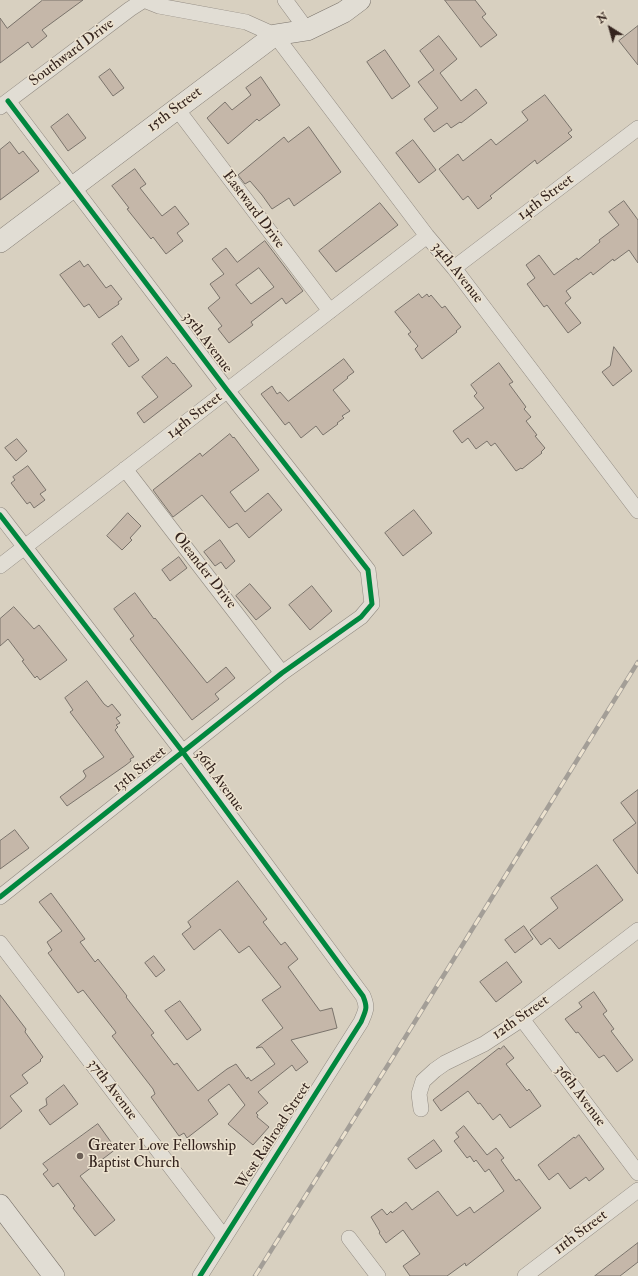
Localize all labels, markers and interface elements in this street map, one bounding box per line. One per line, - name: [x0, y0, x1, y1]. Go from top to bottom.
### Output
- north arrow: [590, 8, 630, 48]
- text: N: [595, 10, 610, 26]
- street label: Southward Drive: [26, 15, 118, 91]
- street label: 15th Street: [144, 84, 206, 136]
- street label: Eastward Drive: [218, 168, 288, 252]
- street label: 14th Street: [514, 171, 578, 225]
- street label: 34th Avenue: [427, 239, 487, 307]
- street label: 35th Avenue: [178, 309, 236, 377]
- street label: 14th Street: [164, 389, 226, 443]
- street label: Oleander Drive: [168, 529, 240, 613]
- street label: 13th Street: [110, 743, 170, 797]
- street label: 36th Avenue: [190, 746, 248, 816]
- street label: 12th Street: [489, 992, 553, 1044]
- street label: 37th Avenue: [83, 1056, 141, 1124]
- street label: 36th Avenue: [551, 1062, 609, 1130]
- street label: West Railroad Street: [233, 1079, 315, 1193]
- place label: Greater Love Fellowship Baptist Church: [88, 1138, 236, 1173]
- marker: Greater Love Fellowship Baptist Church: [75, 1151, 85, 1161]
- street label: 11th Street: [551, 1207, 611, 1259]

